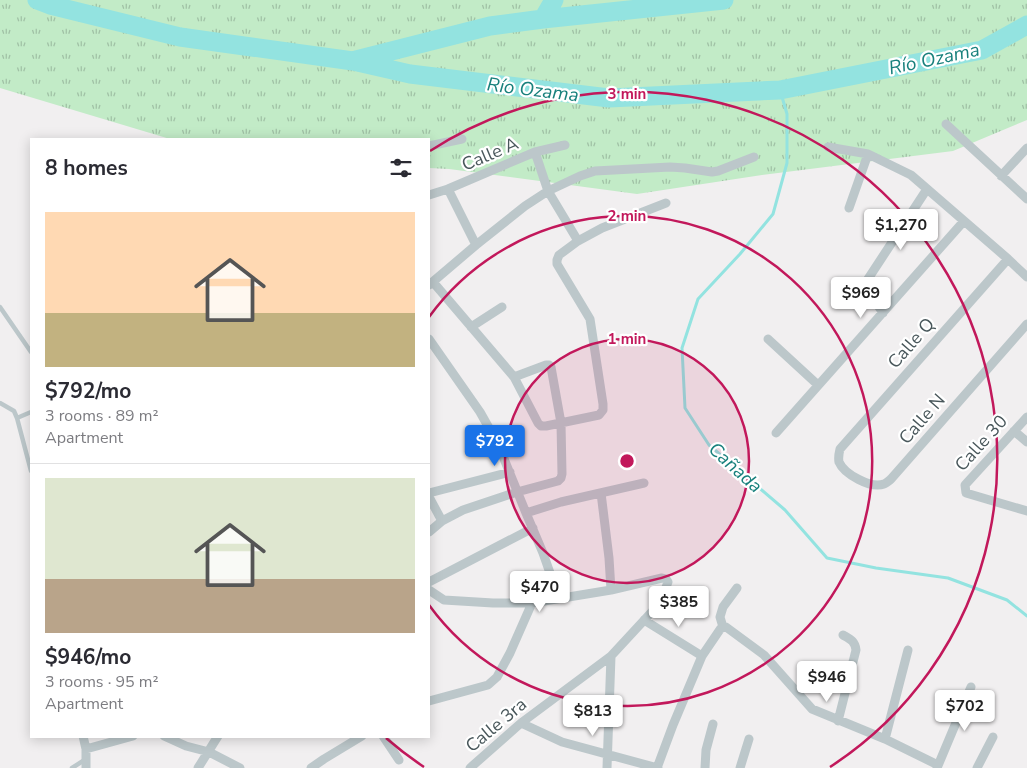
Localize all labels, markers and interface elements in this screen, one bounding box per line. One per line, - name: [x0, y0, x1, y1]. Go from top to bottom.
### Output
- water label: Río Ozama: [886, 37, 982, 81]
- water label: Río Ozama: [486, 71, 580, 109]
- text: 3 min: [608, 84, 646, 104]
- street label: Calle A: [458, 131, 522, 177]
- text: 8 homes: [45, 154, 128, 182]
- icon: filters: [387, 154, 415, 182]
- text: 2 min: [608, 206, 646, 226]
- pin: $1,270: [860, 208, 942, 251]
- text: $1,270: [875, 214, 927, 236]
- icon: home: [185, 245, 275, 335]
- pin: $969: [831, 276, 891, 319]
- text: $969: [842, 282, 880, 304]
- street label: Calle Q: [882, 313, 940, 373]
- text: 1 min: [608, 329, 646, 349]
- text: $792/mo: [45, 377, 131, 405]
- street label: Calle N: [893, 389, 951, 449]
- text: 3 rooms · 89 m²: [45, 405, 158, 427]
- street label: Calle 30: [949, 410, 1013, 476]
- pin: $792: [465, 424, 525, 467]
- text: Apartment: [45, 427, 123, 449]
- text: $792: [476, 430, 514, 452]
- water label: Cañada: [703, 436, 768, 499]
- centre of rings: [618, 452, 636, 470]
- icon: home: [185, 510, 275, 600]
- pin: $470: [510, 570, 570, 613]
- text: $470: [521, 576, 559, 598]
- pin: $385: [649, 586, 709, 628]
- text: $385: [660, 591, 698, 613]
- text: $946/mo: [45, 643, 131, 671]
- pin: $946: [797, 660, 857, 703]
- text: $946: [808, 666, 846, 688]
- text: 3 rooms · 95 m²: [45, 671, 158, 693]
- pin: $702: [935, 690, 995, 732]
- street label: Calle 3ra: [460, 692, 532, 758]
- text: Apartment: [45, 693, 123, 715]
- pin: $813: [563, 694, 623, 737]
- text: $702: [946, 695, 984, 717]
- text: $813: [574, 700, 612, 722]

